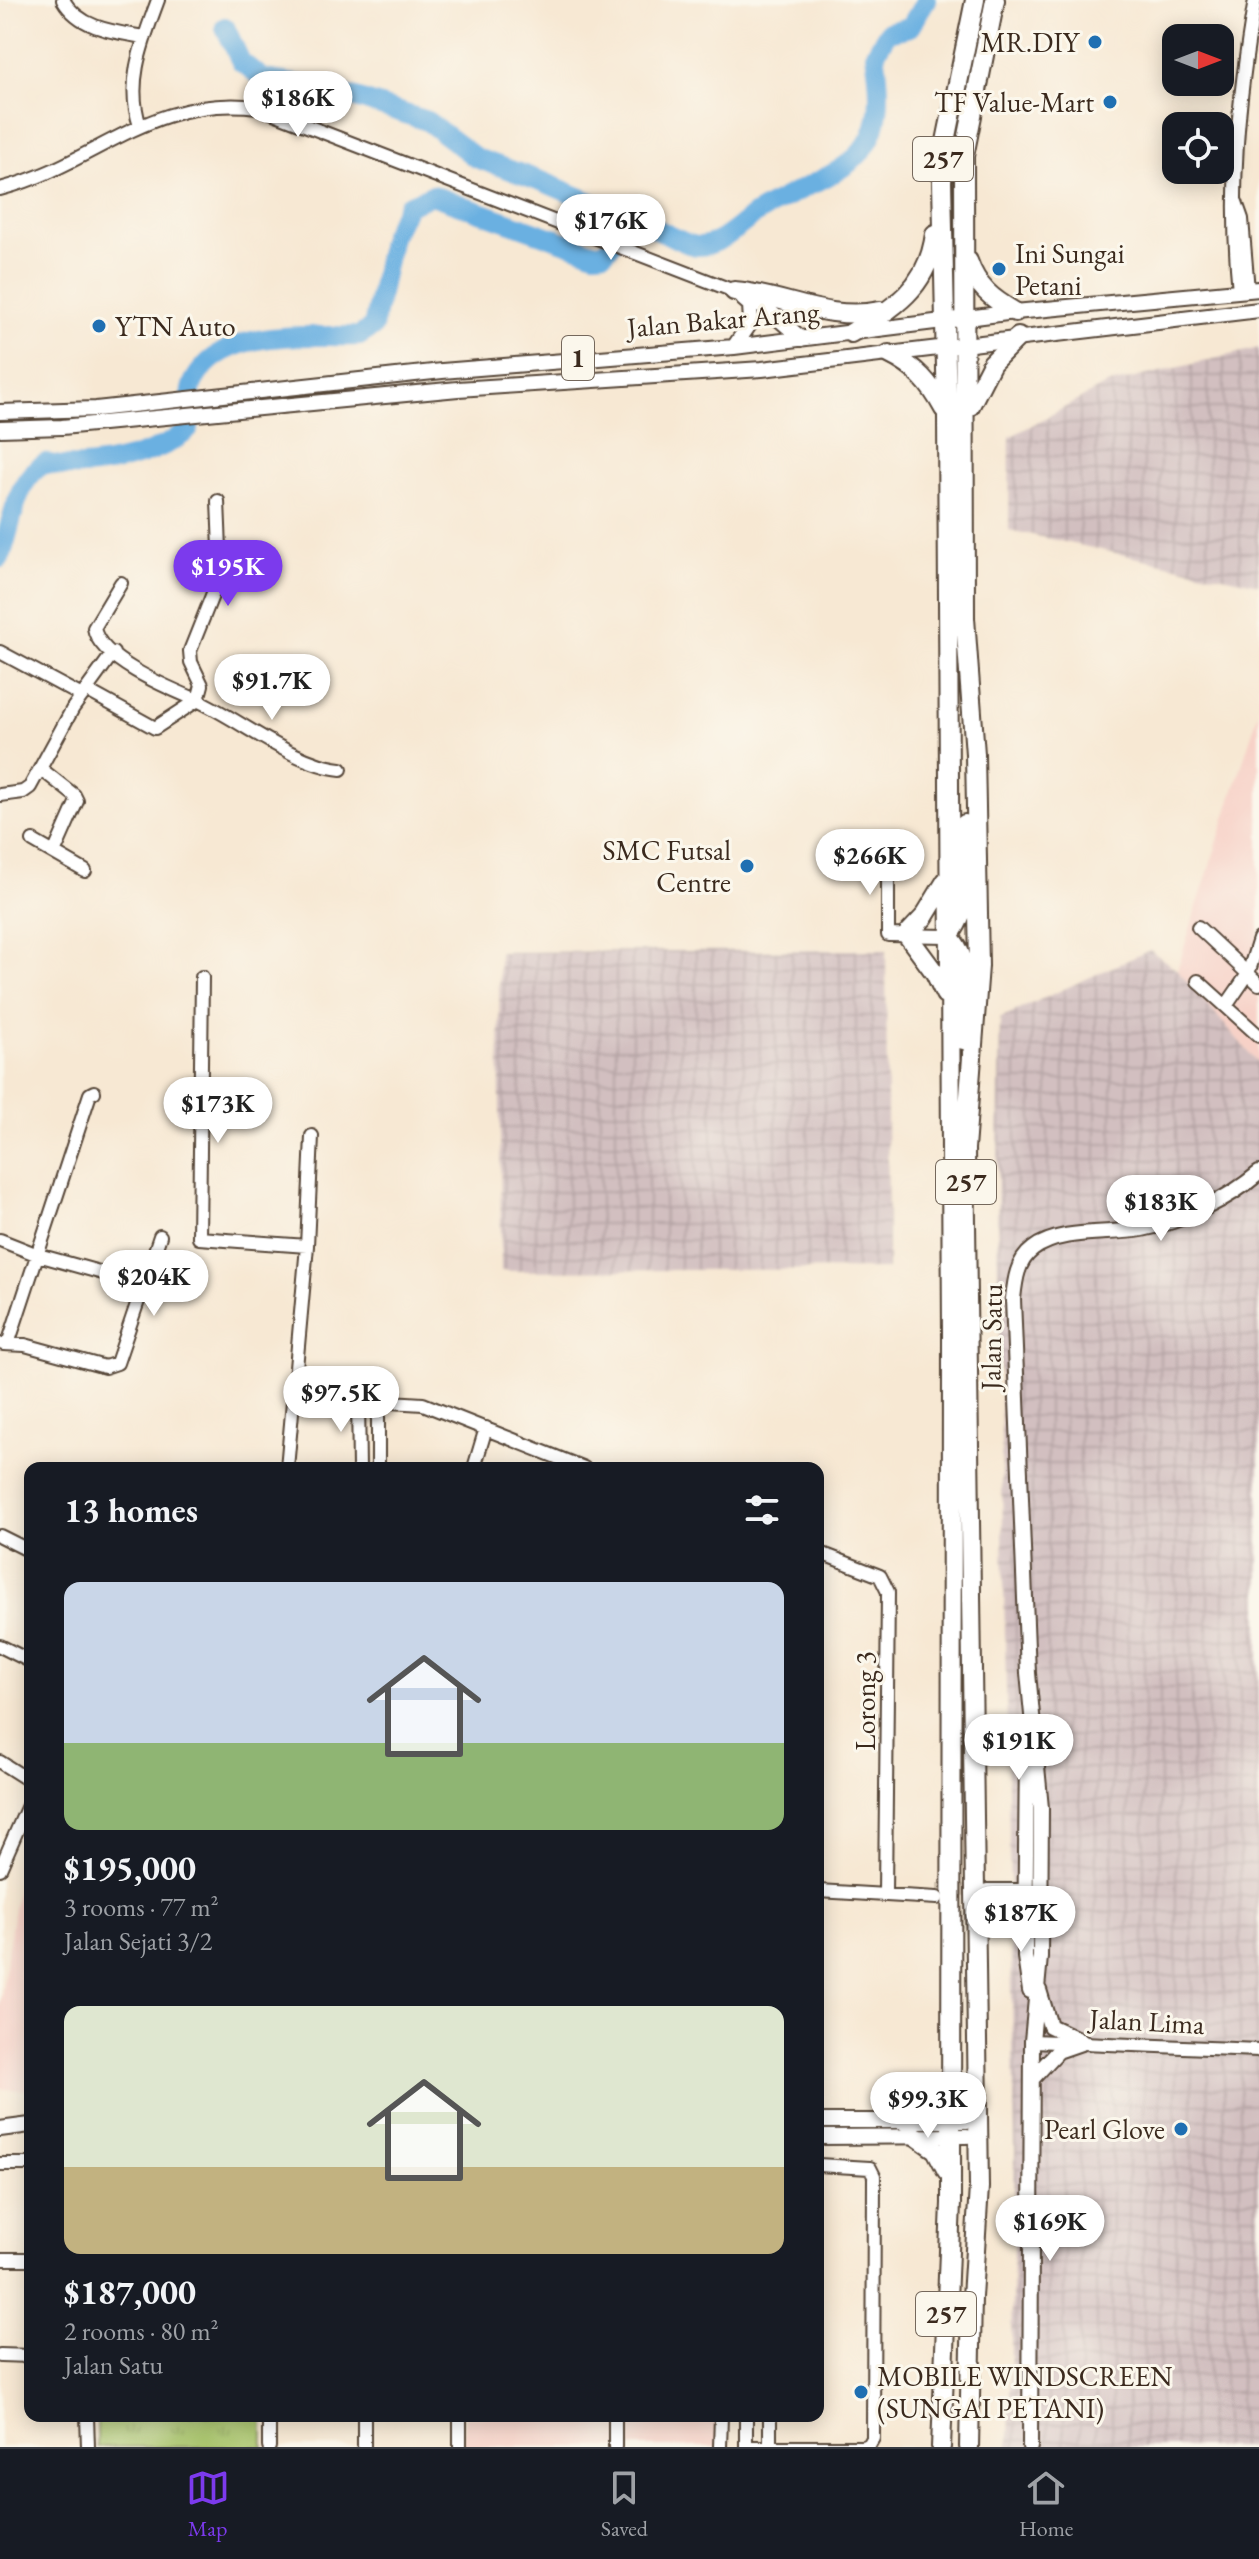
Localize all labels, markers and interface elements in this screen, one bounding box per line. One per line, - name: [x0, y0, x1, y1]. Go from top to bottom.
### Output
- place label: MR.DIY: [981, 24, 1081, 60]
- north arrow: [1162, 24, 1234, 96]
- map controls: [1162, 24, 1234, 184]
- marker: MR.DIY: [1086, 33, 1104, 51]
- pin: $186K: [242, 71, 354, 139]
- text: $186K: [261, 80, 335, 114]
- place label: TF Value-Mart: [934, 84, 1094, 120]
- marker: TF Value-Mart: [1101, 93, 1119, 111]
- button: locate: [1162, 112, 1234, 184]
- road number: 257: [913, 137, 973, 181]
- pin: $176K: [555, 194, 667, 262]
- text: $176K: [574, 203, 648, 237]
- place label: Ini Sungai Petani: [1015, 235, 1125, 303]
- marker: Ini Sungai Petani: [990, 260, 1008, 278]
- street label: Jalan Bakar Arang: [623, 293, 821, 346]
- place label: YTN Auto: [115, 308, 236, 344]
- marker: YTN Auto: [90, 317, 108, 335]
- road number: 1: [562, 336, 594, 380]
- pin: $195K: [172, 540, 284, 608]
- text: $195K: [191, 549, 265, 583]
- pin: $91.7K: [207, 654, 337, 722]
- text: $91.7K: [232, 663, 312, 697]
- pin: $266K: [814, 829, 926, 897]
- place label: SMC Futsal Centre: [602, 832, 731, 900]
- text: $266K: [833, 838, 907, 872]
- marker: SMC Futsal Centre: [738, 857, 756, 875]
- pin: $173K: [162, 1077, 274, 1145]
- text: $173K: [181, 1086, 255, 1120]
- road number: 257: [936, 1160, 996, 1204]
- pin: $183K: [1105, 1175, 1217, 1243]
- text: $183K: [1124, 1184, 1198, 1218]
- pin: $204K: [98, 1250, 210, 1318]
- text: $204K: [117, 1259, 191, 1293]
- street label: Jalan Satu: [972, 1283, 1010, 1393]
- pin: $97.5K: [276, 1366, 406, 1434]
- text: $97.5K: [301, 1375, 381, 1409]
- text: 13 homes: [64, 1488, 198, 1532]
- icon: filters: [740, 1488, 784, 1532]
- icon: home: [352, 1634, 496, 1778]
- street label: Lorong 3: [847, 1651, 883, 1751]
- pin: $191K: [963, 1714, 1075, 1782]
- text: $191K: [982, 1723, 1056, 1757]
- text: $195,000: [64, 1846, 196, 1890]
- pin: $187K: [965, 1886, 1077, 1954]
- text: 3 rooms · 77 m²: [64, 1890, 219, 1924]
- text: $187K: [984, 1895, 1058, 1929]
- text: Jalan Sejati 3/2: [64, 1924, 212, 1958]
- street label: Jalan Lima: [1087, 2000, 1206, 2042]
- icon: home: [352, 2058, 496, 2202]
- pin: $99.3K: [863, 2072, 993, 2140]
- text: $99.3K: [888, 2081, 968, 2115]
- place label: Pearl Glove: [1044, 2111, 1165, 2147]
- marker: Pearl Glove: [1172, 2120, 1190, 2138]
- pin: $169K: [994, 2195, 1106, 2263]
- text: $169K: [1013, 2204, 1087, 2238]
- text: $187,000: [64, 2270, 196, 2314]
- road number: 257: [916, 2292, 976, 2336]
- text: 2 rooms · 80 m²: [64, 2314, 219, 2348]
- text: Jalan Satu: [64, 2348, 163, 2382]
- place label: MOBILE WINDSCREEN (SUNGAI PETANI): [877, 2358, 1172, 2426]
- marker: MOBILE WINDSCREEN (SUNGAI PETANI): [852, 2383, 870, 2401]
- tab: Map: [186, 2466, 230, 2543]
- tab: Saved: [601, 2466, 648, 2543]
- tab: Home: [1019, 2466, 1073, 2543]

